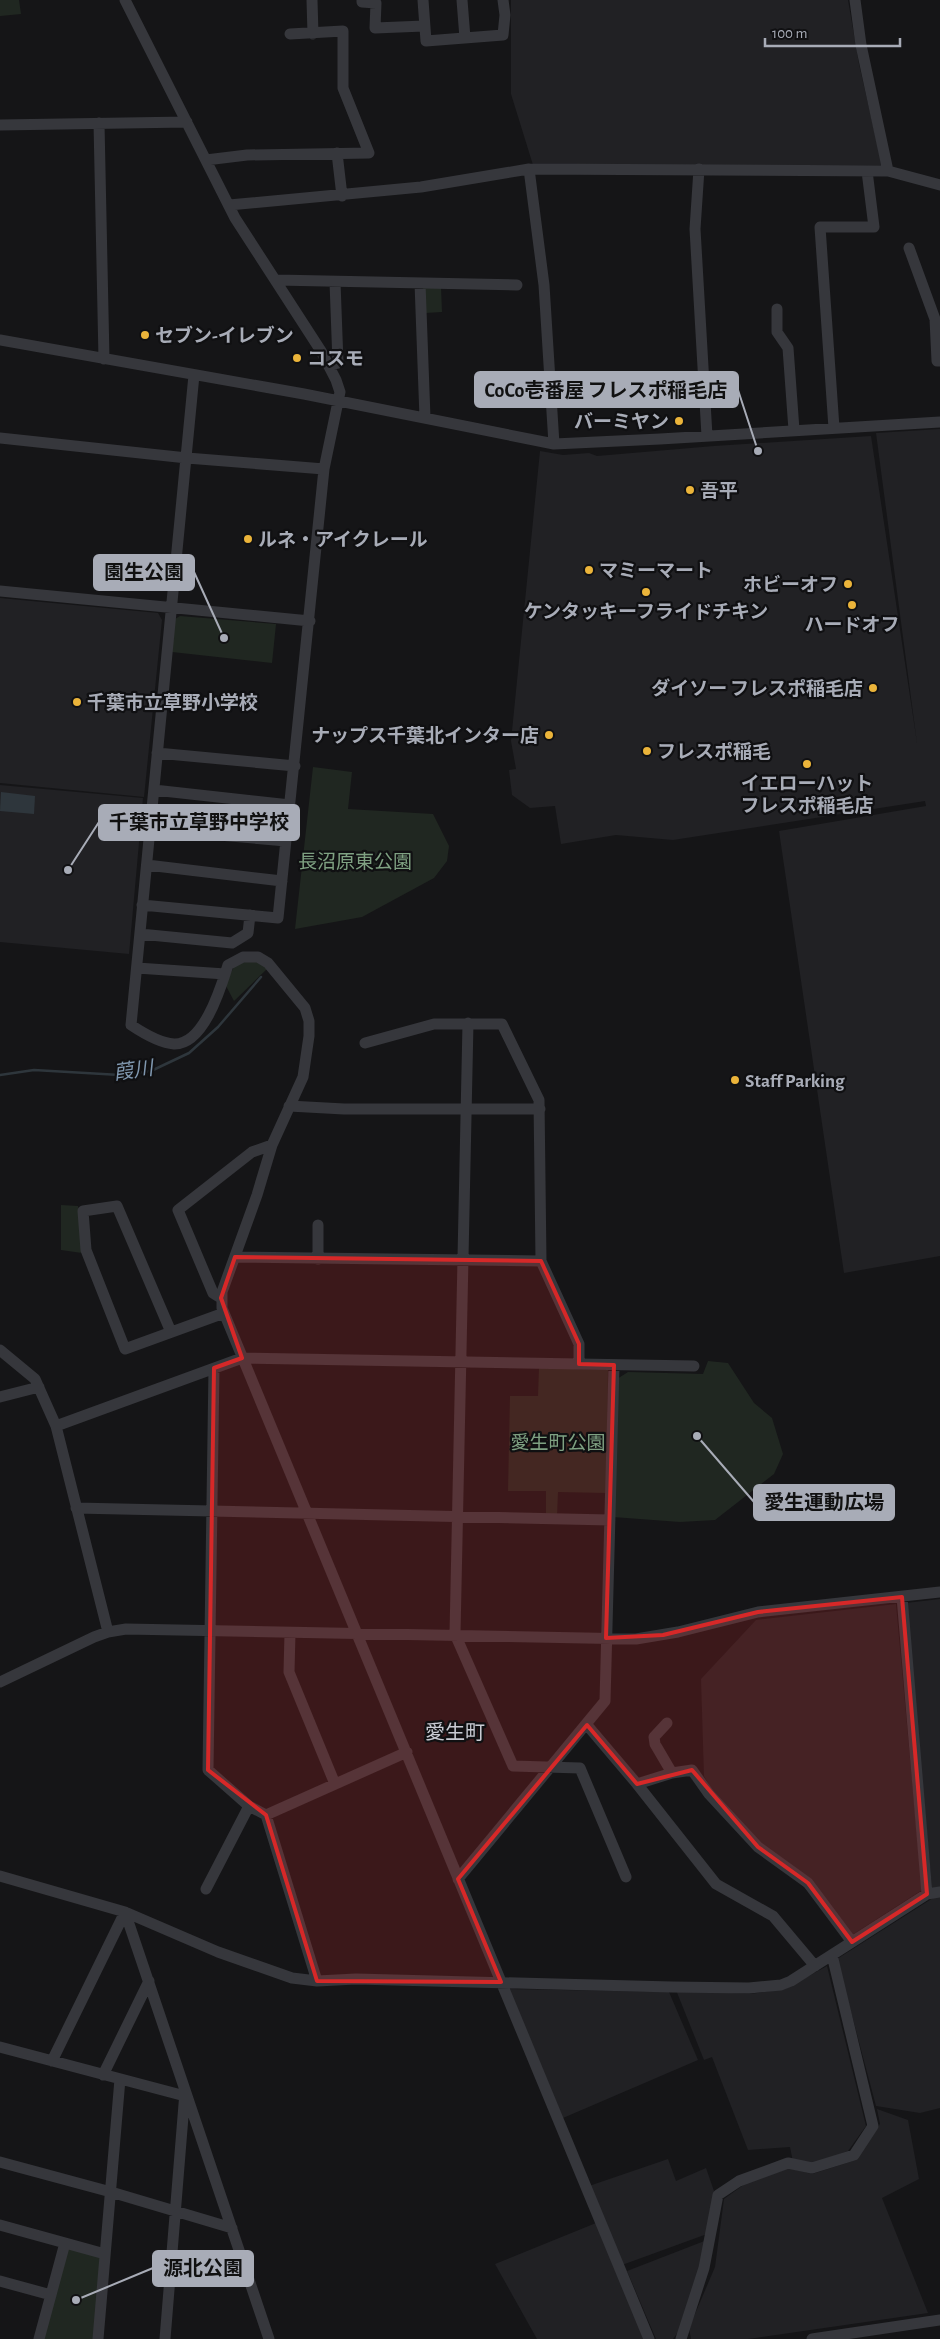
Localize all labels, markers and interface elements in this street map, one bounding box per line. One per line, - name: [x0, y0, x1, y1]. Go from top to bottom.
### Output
- scale bar: [765, 15, 900, 47]
- text: 100 m: [772, 26, 807, 41]
- place label: セブン-イレブン: [155, 325, 294, 346]
- marker: セブン-イレブン: [139, 329, 151, 341]
- place label: コスモ: [307, 350, 364, 369]
- marker: コスモ: [291, 352, 303, 364]
- callout: CoCo壱番屋 フレスポ稲毛店: [475, 372, 738, 407]
- text: CoCo壱番屋 フレスポ稲毛店: [485, 379, 727, 401]
- place label: バーミヤン: [574, 411, 669, 432]
- marker: バーミヤン: [673, 415, 685, 427]
- place label: 吾平: [700, 482, 738, 501]
- marker: 吾平: [684, 484, 696, 496]
- place label: ルネ・アイクレール: [258, 530, 428, 550]
- marker: ルネ・アイクレール: [242, 533, 254, 545]
- callout: 園生公園: [94, 555, 194, 590]
- text: 園生公園: [104, 562, 184, 583]
- place label: マミーマート: [599, 562, 713, 581]
- marker: マミーマート: [583, 564, 595, 576]
- place label: ホビーオフ: [743, 574, 838, 595]
- marker: ホビーオフ: [842, 578, 854, 590]
- marker: ケンタッキーフライドチキン: [640, 586, 652, 598]
- marker: ハードオフ: [846, 599, 858, 611]
- place label: ケンタッキーフライドチキン: [524, 602, 768, 622]
- place label: ハードオフ: [804, 616, 900, 635]
- place label: ダイソー フレスポ稲毛店: [651, 678, 863, 699]
- marker: ダイソー フレスポ稲毛店: [867, 682, 879, 694]
- place label: 千葉市立草野小学校: [87, 692, 258, 713]
- marker: 千葉市立草野小学校: [71, 696, 83, 708]
- place label: ナップス千葉北インター店: [311, 725, 539, 746]
- marker: ナップス千葉北インター店: [543, 729, 555, 741]
- place label: フレスポ稲毛: [657, 741, 771, 762]
- marker: フレスポ稲毛: [641, 745, 653, 757]
- marker: イエローハット フレスポ稲毛店: [801, 758, 813, 770]
- place label: イエローハット フレスポ稲毛店: [740, 774, 874, 816]
- callout: 千葉市立草野中学校: [99, 805, 299, 840]
- text: 千葉市立草野中学校: [109, 811, 289, 833]
- park label: 長沼原東公園: [298, 852, 412, 872]
- water label: 葭川: [112, 1057, 156, 1084]
- place label: Staff Parking: [745, 1072, 845, 1091]
- marker: Staff Parking: [729, 1074, 741, 1086]
- park label: 愛生町公園: [510, 1433, 606, 1453]
- callout: 愛生運動広場: [754, 1485, 894, 1520]
- text: 愛生運動広場: [764, 1491, 884, 1513]
- district label: 愛生町: [425, 1722, 485, 1743]
- callout: 源北公園: [153, 2251, 253, 2286]
- text: 源北公園: [163, 2258, 243, 2279]

